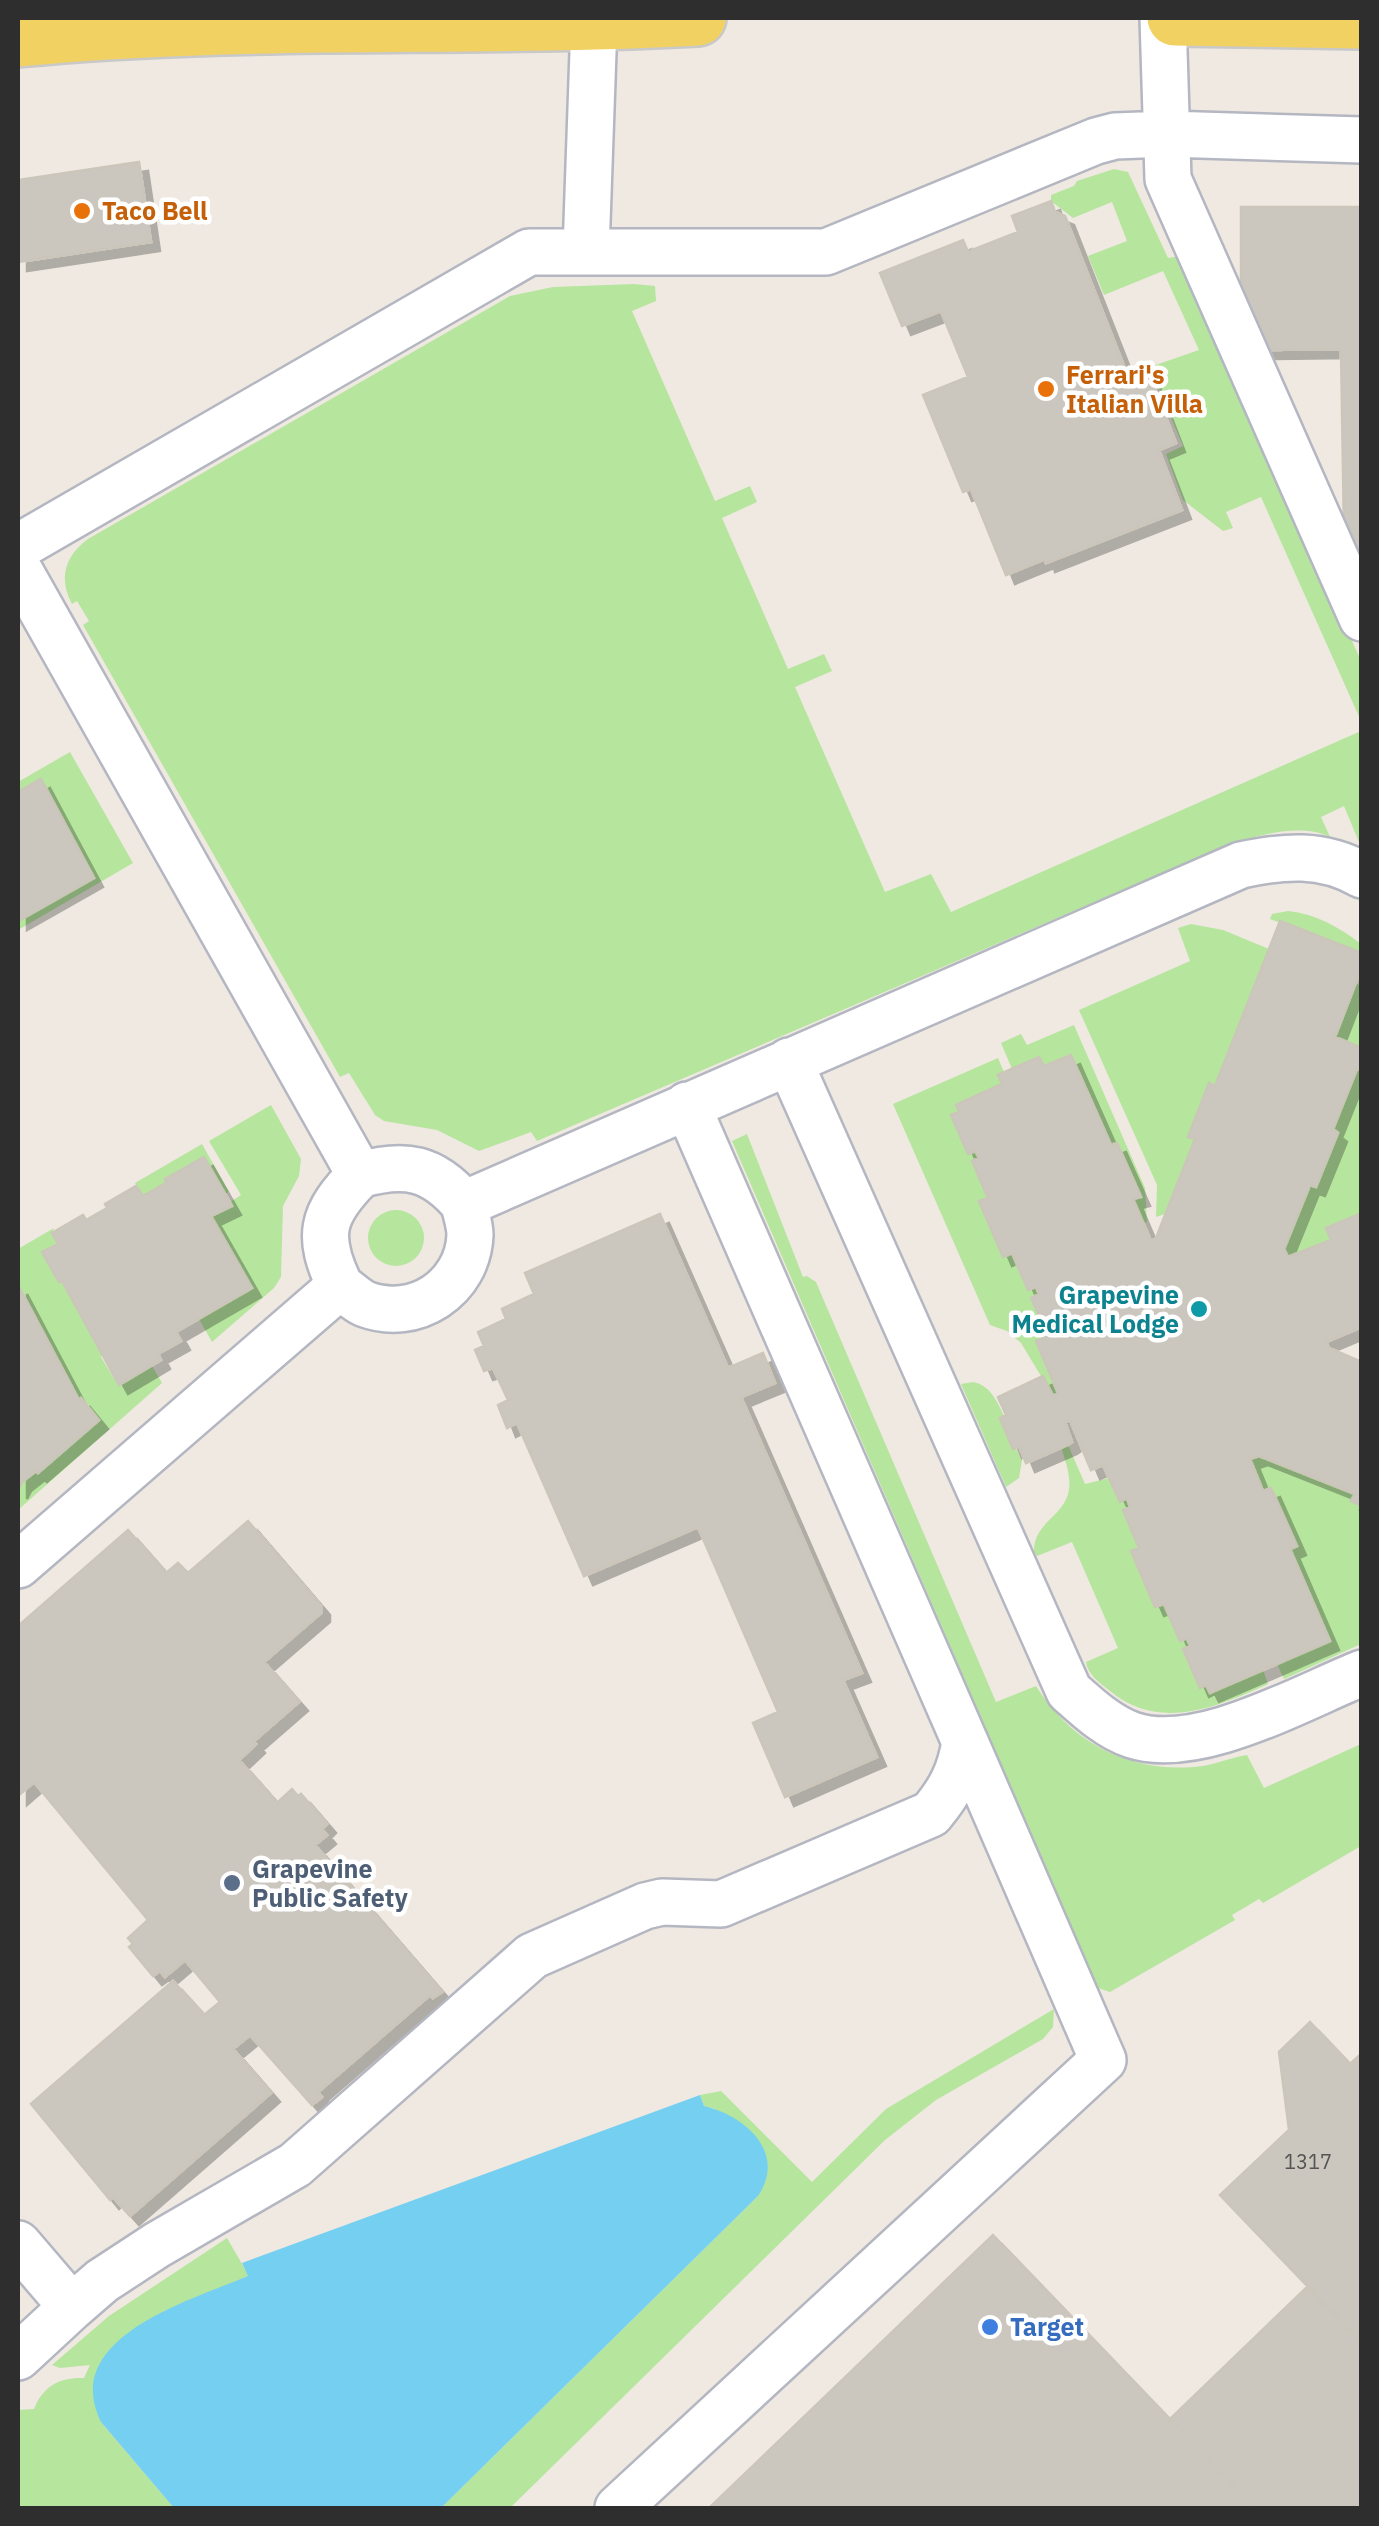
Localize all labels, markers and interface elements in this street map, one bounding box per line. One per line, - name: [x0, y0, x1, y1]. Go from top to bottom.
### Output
- place label: Taco Bell: [102, 194, 208, 227]
- marker: Taco Bell: [71, 200, 93, 222]
- place label: Ferrari's Italian Villa: [1066, 358, 1203, 420]
- marker: Ferrari's Italian Villa: [1035, 378, 1057, 400]
- place label: Grapevine Medical Lodge: [1011, 1278, 1179, 1340]
- marker: Grapevine Medical Lodge: [1188, 1298, 1210, 1320]
- place label: Grapevine Public Safety: [252, 1852, 408, 1914]
- marker: Grapevine Public Safety: [221, 1872, 243, 1894]
- house number: 1317: [1284, 2148, 1332, 2175]
- place label: Target: [1010, 2310, 1084, 2343]
- marker: Target: [979, 2316, 1001, 2338]

